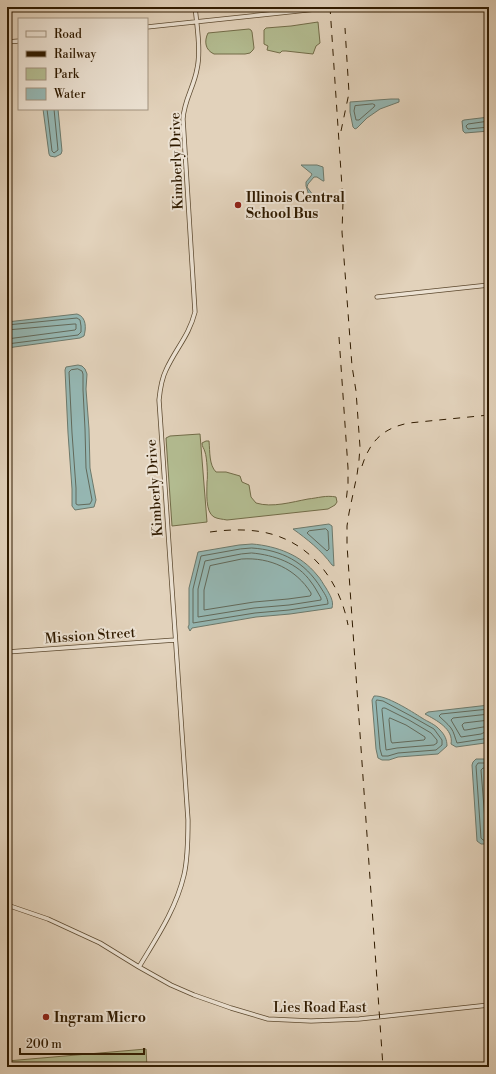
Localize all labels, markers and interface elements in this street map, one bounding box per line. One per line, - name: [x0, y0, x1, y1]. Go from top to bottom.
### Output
- legend: [18, 18, 148, 110]
- text: Road: [54, 27, 82, 42]
- text: Railway: [54, 47, 96, 62]
- text: Park: [54, 67, 80, 82]
- text: Water: [53, 87, 86, 102]
- street label: Kimberly Drive: [166, 112, 188, 210]
- place label: Illinois Central School Bus: [246, 189, 345, 223]
- marker: Illinois Central School Bus: [233, 200, 243, 210]
- street label: Kimberly Drive: [143, 439, 167, 537]
- street label: Mission Street: [44, 624, 136, 648]
- street label: Lies Road East: [273, 999, 367, 1017]
- place label: Ingram Micro: [54, 1009, 146, 1027]
- marker: Ingram Micro: [41, 1012, 51, 1022]
- scale bar: [20, 1030, 144, 1056]
- text: 200 m: [26, 1037, 62, 1052]

